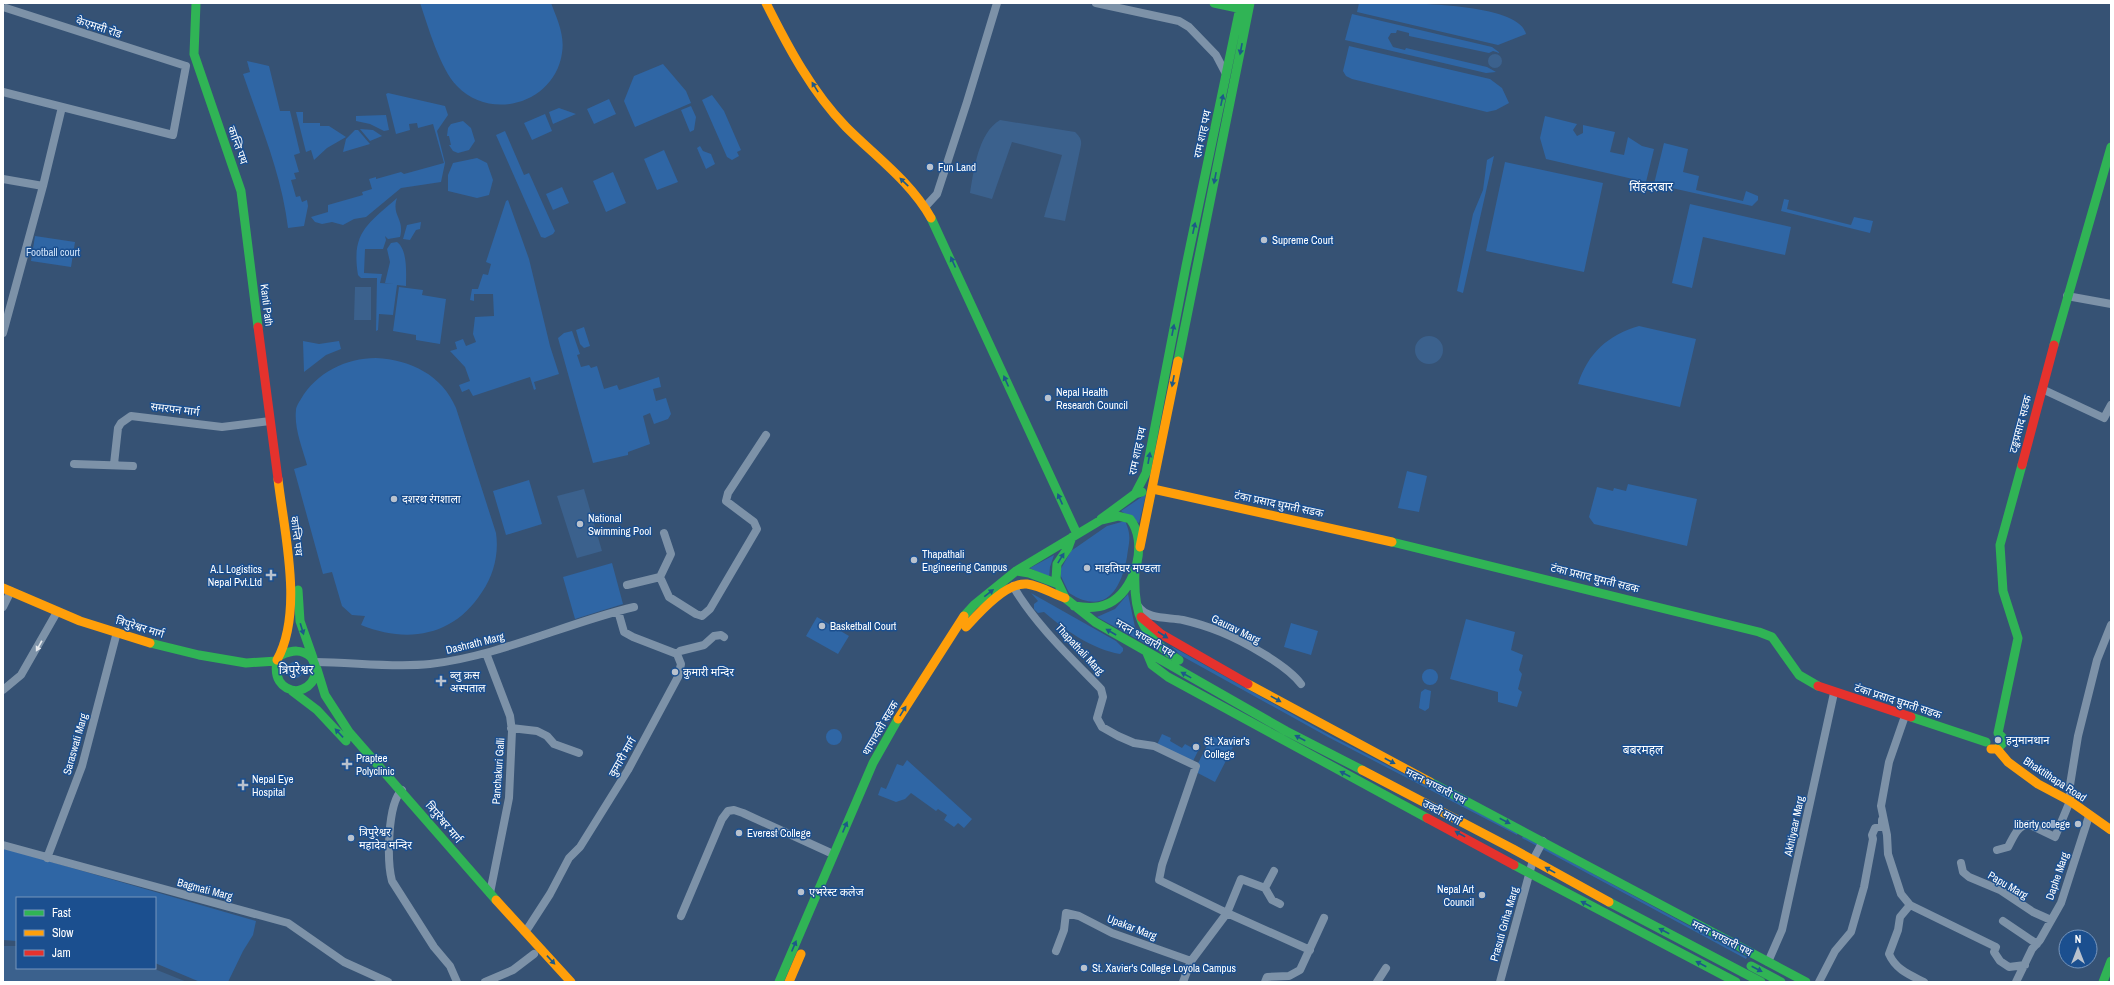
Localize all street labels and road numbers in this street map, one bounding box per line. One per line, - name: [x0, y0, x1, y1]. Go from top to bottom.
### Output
- street label: केएमसी रोड: [74, 13, 124, 41]
- street label: राम शाह पथ: [1190, 108, 1214, 159]
- street label: कान्ति पथ: [225, 124, 252, 167]
- street label: Kanti Path: [257, 283, 277, 327]
- street label: टङ्कप्रसाद सडक: [2006, 393, 2035, 454]
- street label: समरपन मार्ग: [150, 399, 201, 419]
- street label: राम शाह पथ: [1125, 425, 1149, 476]
- street label: टंका प्रसाद घुमती सडक: [1233, 488, 1325, 520]
- street label: कान्ति पथ: [288, 515, 306, 557]
- street label: टंका प्रसाद घुमती सडक: [1549, 560, 1641, 596]
- street label: Gaurav Marg: [1209, 611, 1263, 647]
- street label: त्रिपुरेश्वर मार्ग: [114, 613, 167, 641]
- street label: मदन भण्डारी पथ: [1113, 615, 1178, 661]
- street label: Thapathali Marg: [1052, 620, 1108, 678]
- street label: Dashrath Marg: [444, 629, 506, 657]
- street label: टंका प्रसाद घुमती सडक: [1853, 680, 1944, 722]
- street label: थापाथली सडक: [859, 698, 901, 758]
- street label: Saraswati Marg: [60, 712, 90, 776]
- street label: कुमारी मार्ग: [605, 734, 639, 779]
- street label: Panchakuri Galli: [489, 737, 507, 805]
- street label: Bhaktithapa Road: [2021, 753, 2089, 805]
- street label: मदन भण्डारी पथ: [1403, 765, 1469, 808]
- street label: Akhtiyaar Marg: [1781, 795, 1807, 858]
- street label: उक्टी मार्गा: [1420, 796, 1464, 828]
- street label: त्रिपुरेश्वर मार्ग: [423, 798, 466, 846]
- street label: Daphe Marg: [2042, 850, 2072, 902]
- street label: Papu Marg: [1985, 868, 2031, 902]
- street label: Bagmati Marg: [176, 875, 234, 903]
- street label: Prasuti Griha Marg: [1487, 885, 1521, 963]
- street label: Upakar Marg: [1105, 911, 1159, 943]
- street label: मदन भण्डारी पथ: [1689, 917, 1755, 960]

